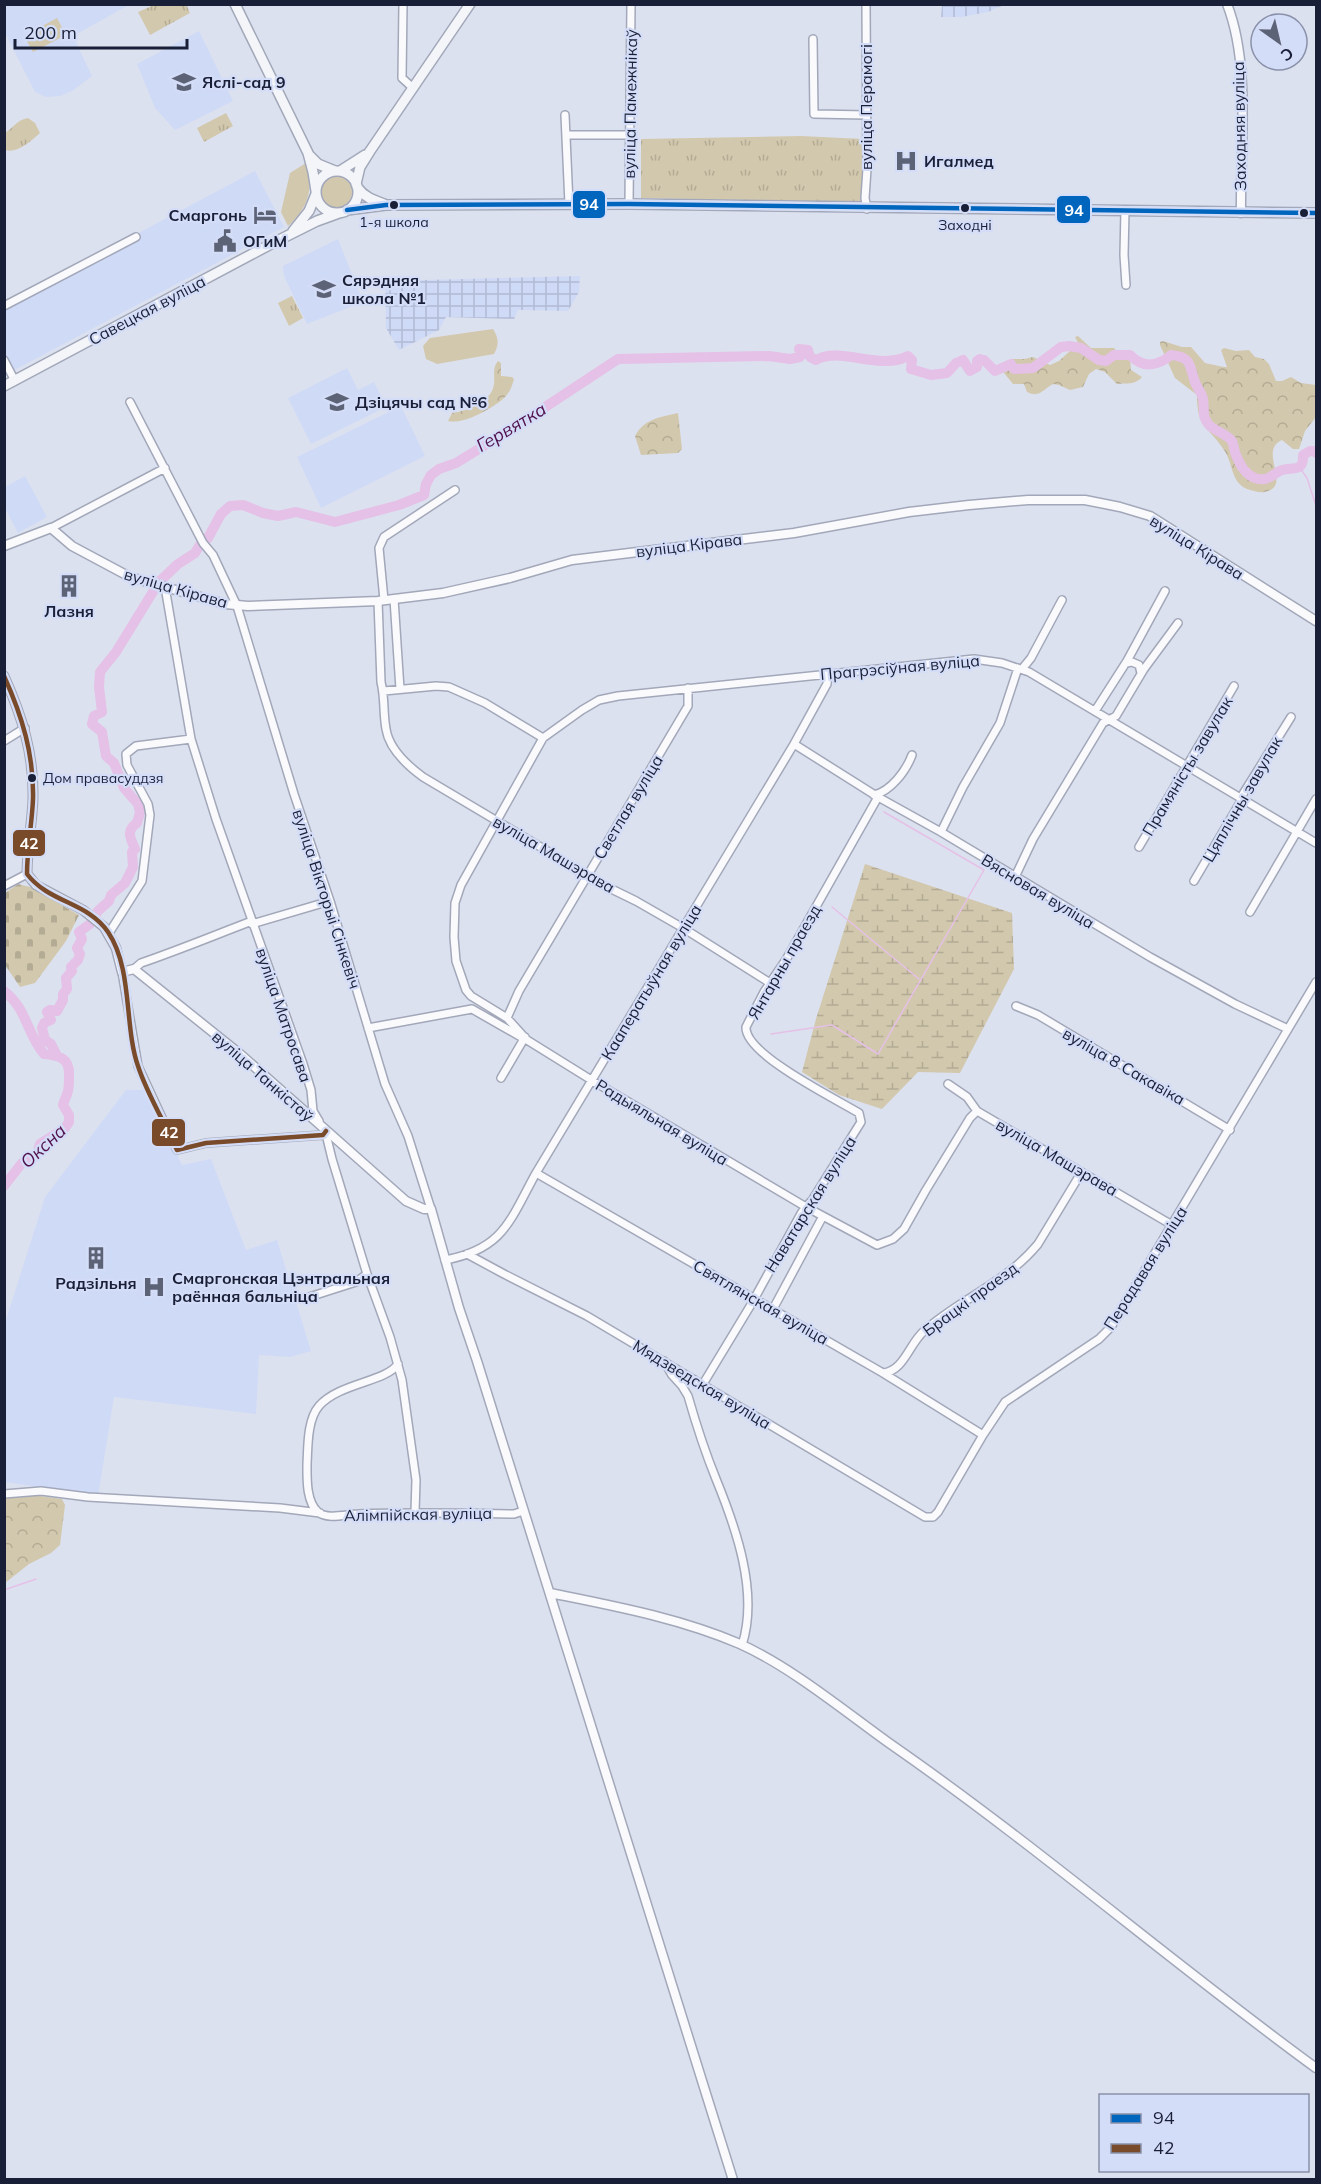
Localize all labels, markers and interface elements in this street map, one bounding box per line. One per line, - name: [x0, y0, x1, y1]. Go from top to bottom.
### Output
- scale bar: [15, 12, 188, 50]
- north arrow: [1249, 12, 1309, 72]
- text: 200 m: [24, 21, 77, 44]
- street label: вуліца Памежнікаў: [619, 29, 641, 179]
- text: С: [1277, 43, 1298, 66]
- street label: вуліца Перамогі: [856, 44, 876, 170]
- street label: Заходняя вуліца: [1228, 61, 1250, 191]
- school or university icon: Яслі-сад 9: [171, 69, 197, 95]
- place label: Яслі-сад 9: [202, 72, 286, 92]
- hospital icon: Игалмед: [893, 148, 919, 174]
- place label: Игалмед: [924, 151, 994, 171]
- line badge: 94: [572, 190, 606, 219]
- text: 94: [579, 194, 599, 214]
- line badge: 94: [1056, 195, 1091, 224]
- marker: 1-я школа: [388, 199, 400, 211]
- text: 94: [1064, 200, 1084, 220]
- hotel icon: Смаргонь: [252, 202, 278, 228]
- marker: Заходні: [959, 202, 971, 214]
- place label: Смаргонь: [169, 205, 247, 225]
- unlabelled marker: [1298, 207, 1310, 219]
- place label: 1-я школа: [359, 213, 429, 231]
- place label: Заходні: [938, 216, 992, 234]
- public building icon: ОГиМ: [212, 228, 238, 254]
- place label: ОГиМ: [243, 231, 287, 251]
- place label: Сярэдняя школа №1: [342, 270, 426, 308]
- street label: Савецкая вуліца: [85, 271, 209, 349]
- school or university icon: Сярэдняя школа №1: [311, 276, 337, 302]
- school or university icon: Дзіцячы сад №6: [324, 389, 350, 415]
- place label: Дзіцячы сад №6: [355, 392, 487, 412]
- water label: Гервятка: [472, 397, 550, 457]
- street label: вуліца Кірава: [1146, 510, 1248, 584]
- street label: вуліца Кірава: [635, 529, 743, 561]
- street label: вуліца Кірава: [122, 564, 230, 612]
- building icon: Лазня: [56, 573, 82, 599]
- place label: Лазня: [44, 601, 94, 621]
- street label: Прагрэсіўная вуліца: [819, 650, 981, 684]
- street label: Прамяністы завулак: [1137, 692, 1237, 839]
- street label: Цяплічны завулак: [1198, 732, 1286, 865]
- street label: Светлая вуліца: [589, 751, 667, 863]
- place label: Дом правасуддзя: [43, 769, 164, 787]
- marker: Дом правасуддзя: [26, 772, 38, 784]
- street label: вуліца Вікторыі Сінкевіч: [288, 807, 366, 991]
- street label: вуліца Машэрава: [490, 811, 618, 897]
- line badge: 42: [12, 829, 46, 857]
- text: 42: [19, 833, 39, 853]
- street label: Вясновая вуліца: [978, 849, 1098, 933]
- street label: Кааператыўная вуліца: [597, 901, 705, 1063]
- street label: Янтарны праезд: [743, 901, 825, 1023]
- street label: вуліца Матросава: [252, 945, 316, 1085]
- street label: вуліца 8 Сакавіка: [1059, 1023, 1189, 1109]
- street label: вуліца Танкістаў: [208, 1026, 318, 1126]
- street label: Радыяльная вуліца: [592, 1075, 732, 1169]
- street label: вуліца Машэрава: [993, 1114, 1121, 1200]
- line badge: 42: [151, 1118, 186, 1147]
- water label: Оксна: [15, 1119, 71, 1173]
- text: 42: [159, 1122, 179, 1142]
- street label: Наватарская вуліца: [760, 1132, 860, 1276]
- street label: Перадавая вуліца: [1099, 1203, 1191, 1333]
- building icon: Радзільня: [83, 1245, 109, 1271]
- street label: Святлянская вуліца: [690, 1255, 832, 1349]
- street label: Брацкі праезд: [918, 1258, 1022, 1340]
- place label: Смаргонская Цэнтральная раённая бальніца: [172, 1268, 390, 1306]
- place label: Радзільня: [55, 1273, 137, 1293]
- hospital icon: Смаргонская Цэнтральная раённая бальніца: [141, 1274, 167, 1300]
- street label: Мядзведская вуліца: [629, 1335, 775, 1433]
- street label: Алімпійская вуліца: [344, 1503, 492, 1525]
- legend: [1099, 2094, 1309, 2172]
- text: 94: [1153, 2106, 1175, 2129]
- text: 42: [1153, 2136, 1175, 2159]

